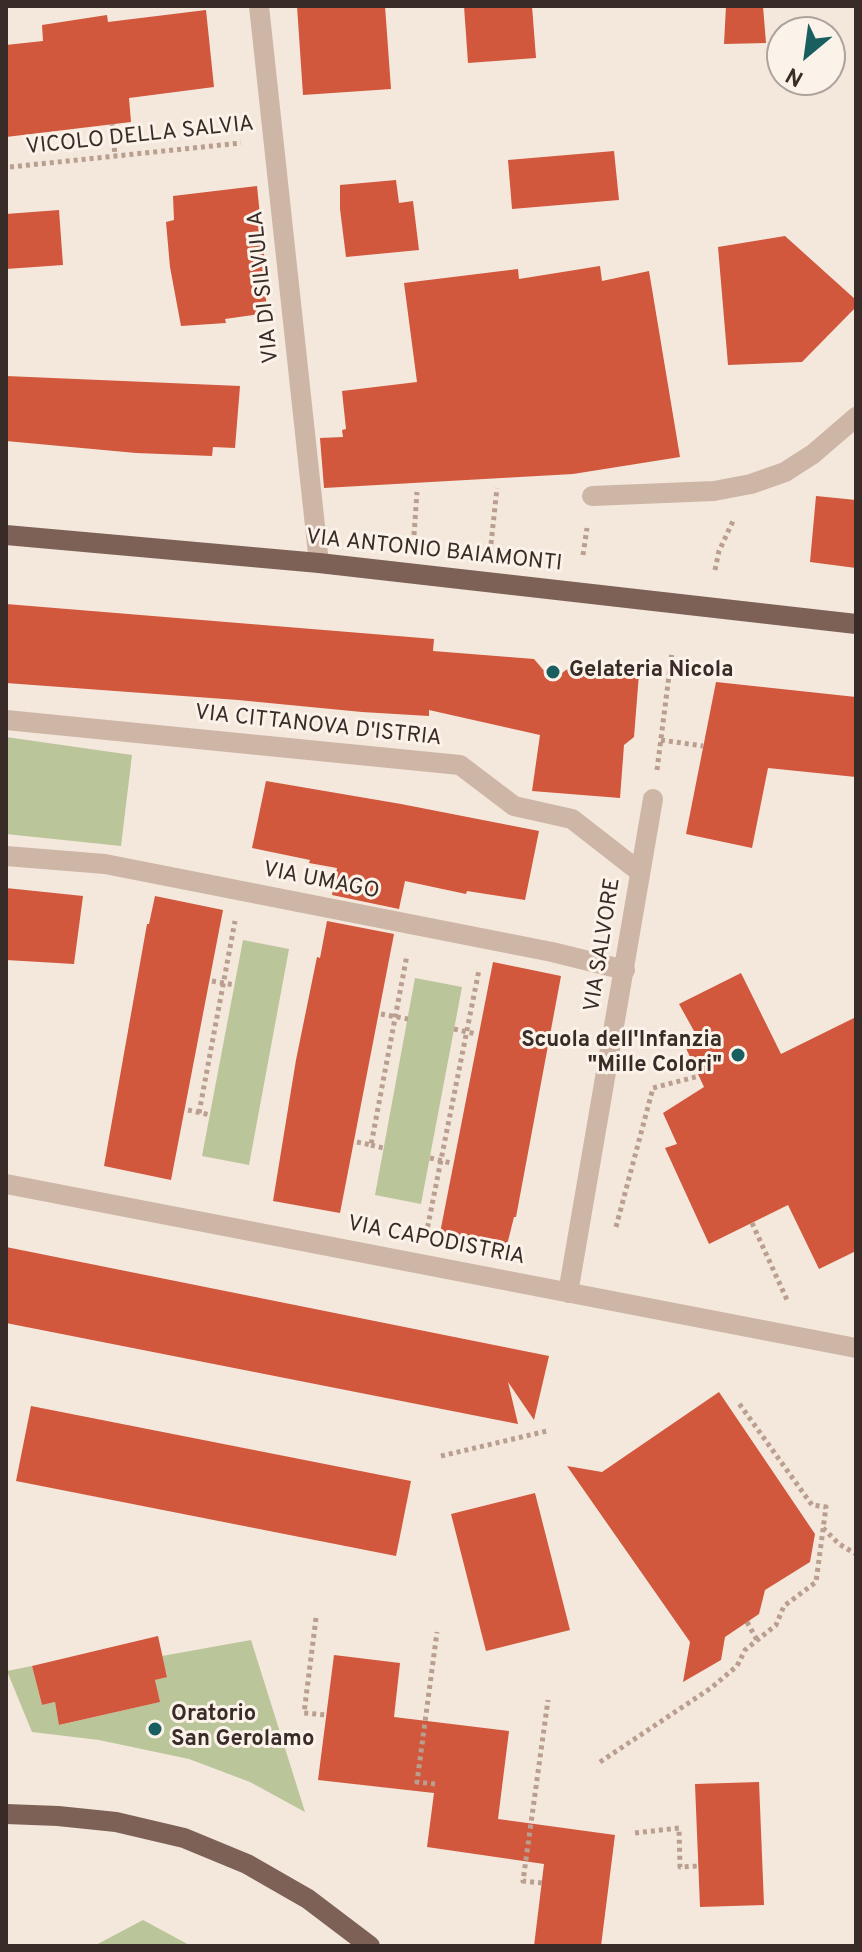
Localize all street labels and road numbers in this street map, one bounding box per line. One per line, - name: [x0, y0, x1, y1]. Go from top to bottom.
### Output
- street label: VICOLO DELLA SALVIA: [25, 112, 255, 162]
- street label: VIA DI SILVULA: [244, 209, 286, 365]
- street label: VIA ANTONIO BAIAMONTI: [305, 525, 563, 579]
- street label: VIA CITTANOVA D'ISTRIA: [193, 701, 443, 753]
- street label: VIA UMAGO: [261, 858, 381, 906]
- street label: VIA SALVORE: [580, 876, 628, 1014]
- street label: VIA CAPODISTRIA: [345, 1212, 527, 1272]

